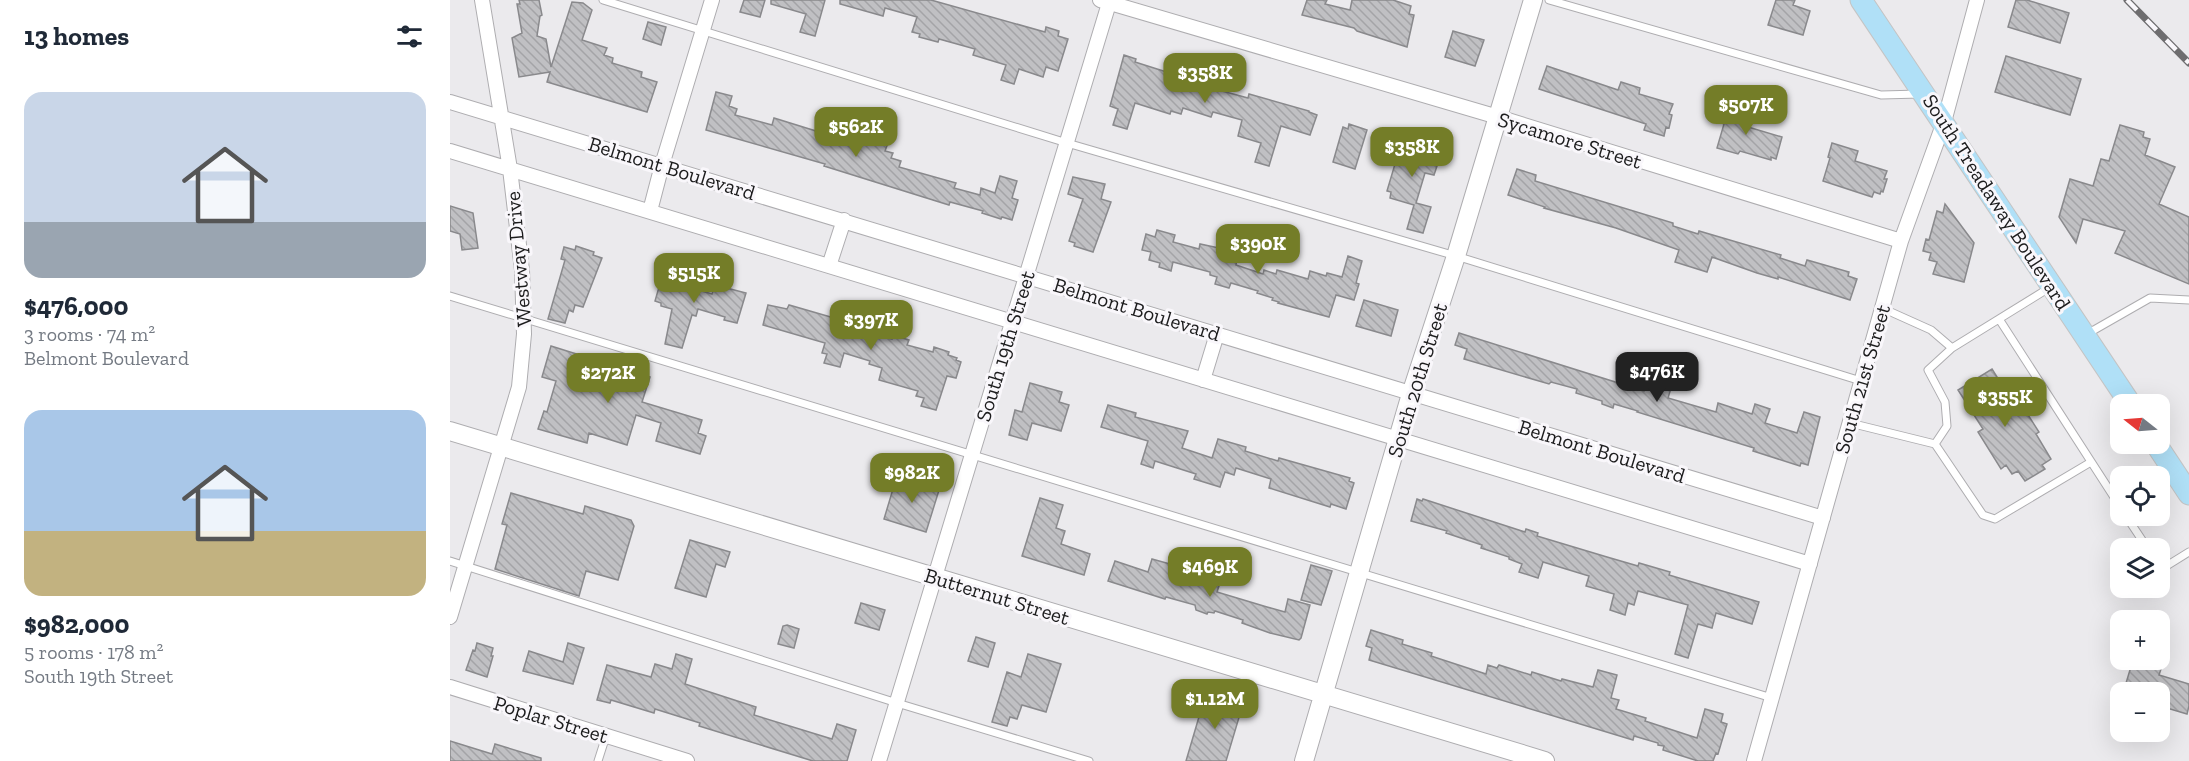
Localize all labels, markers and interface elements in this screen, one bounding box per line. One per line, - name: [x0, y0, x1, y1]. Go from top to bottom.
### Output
- text: 13 homes: [24, 20, 129, 52]
- icon: filters: [393, 20, 426, 53]
- pin: $358K: [1163, 53, 1247, 104]
- text: $358K: [1177, 60, 1233, 84]
- pin: $507K: [1704, 85, 1788, 136]
- street label: South Treadaway Boulevard: [1918, 89, 2077, 315]
- text: $507K: [1718, 92, 1774, 116]
- street label: Sycamore Street: [1495, 106, 1645, 174]
- pin: $562K: [814, 107, 898, 158]
- text: $562K: [828, 114, 884, 138]
- pin: $358K: [1370, 127, 1454, 178]
- icon: home: [171, 131, 279, 239]
- street label: Belmont Boulevard: [586, 131, 759, 205]
- text: $358K: [1384, 134, 1440, 158]
- street label: Westway Drive: [500, 190, 536, 328]
- pin: $390K: [1216, 224, 1300, 275]
- text: $390K: [1230, 231, 1286, 255]
- pin: $515K: [652, 253, 736, 304]
- text: $515K: [668, 260, 720, 284]
- street label: South 19th Street: [970, 267, 1040, 425]
- street label: Belmont Boulevard: [1051, 272, 1224, 346]
- text: $476,000: [24, 290, 129, 322]
- pin: $397K: [829, 300, 913, 351]
- street label: South 20th Street: [1382, 300, 1452, 460]
- street label: South 21st Street: [1829, 301, 1895, 456]
- text: $397K: [844, 307, 898, 331]
- text: 3 rooms · 74 m²: [24, 322, 155, 346]
- text: Belmont Boulevard: [24, 346, 189, 370]
- pin: $476K: [1615, 352, 1699, 403]
- pin: $272K: [566, 353, 650, 404]
- text: $476K: [1630, 359, 1684, 383]
- text: $272K: [581, 360, 635, 384]
- pin: $355K: [1963, 377, 2047, 428]
- text: $355K: [1978, 384, 2032, 408]
- north arrow: [2110, 394, 2170, 454]
- map controls: [2110, 394, 2170, 742]
- street label: Belmont Boulevard: [1516, 414, 1689, 488]
- icon: home: [171, 449, 279, 557]
- pin: $982K: [870, 453, 954, 504]
- text: $982K: [884, 460, 940, 484]
- button: locate: [2110, 466, 2170, 526]
- button: layers: [2110, 538, 2170, 598]
- pin: $469K: [1168, 547, 1252, 598]
- text: $469K: [1182, 554, 1238, 578]
- street label: Butternut Street: [921, 562, 1073, 630]
- text: $982,000: [24, 608, 129, 640]
- button: +: [2110, 610, 2170, 670]
- text: 5 rooms · 178 m²: [24, 640, 163, 664]
- text: South 19th Street: [24, 664, 173, 688]
- pin: $1.12M: [1166, 679, 1264, 730]
- button: −: [2110, 682, 2170, 742]
- text: $1.12M: [1185, 686, 1245, 710]
- street label: Poplar Street: [491, 690, 611, 748]

